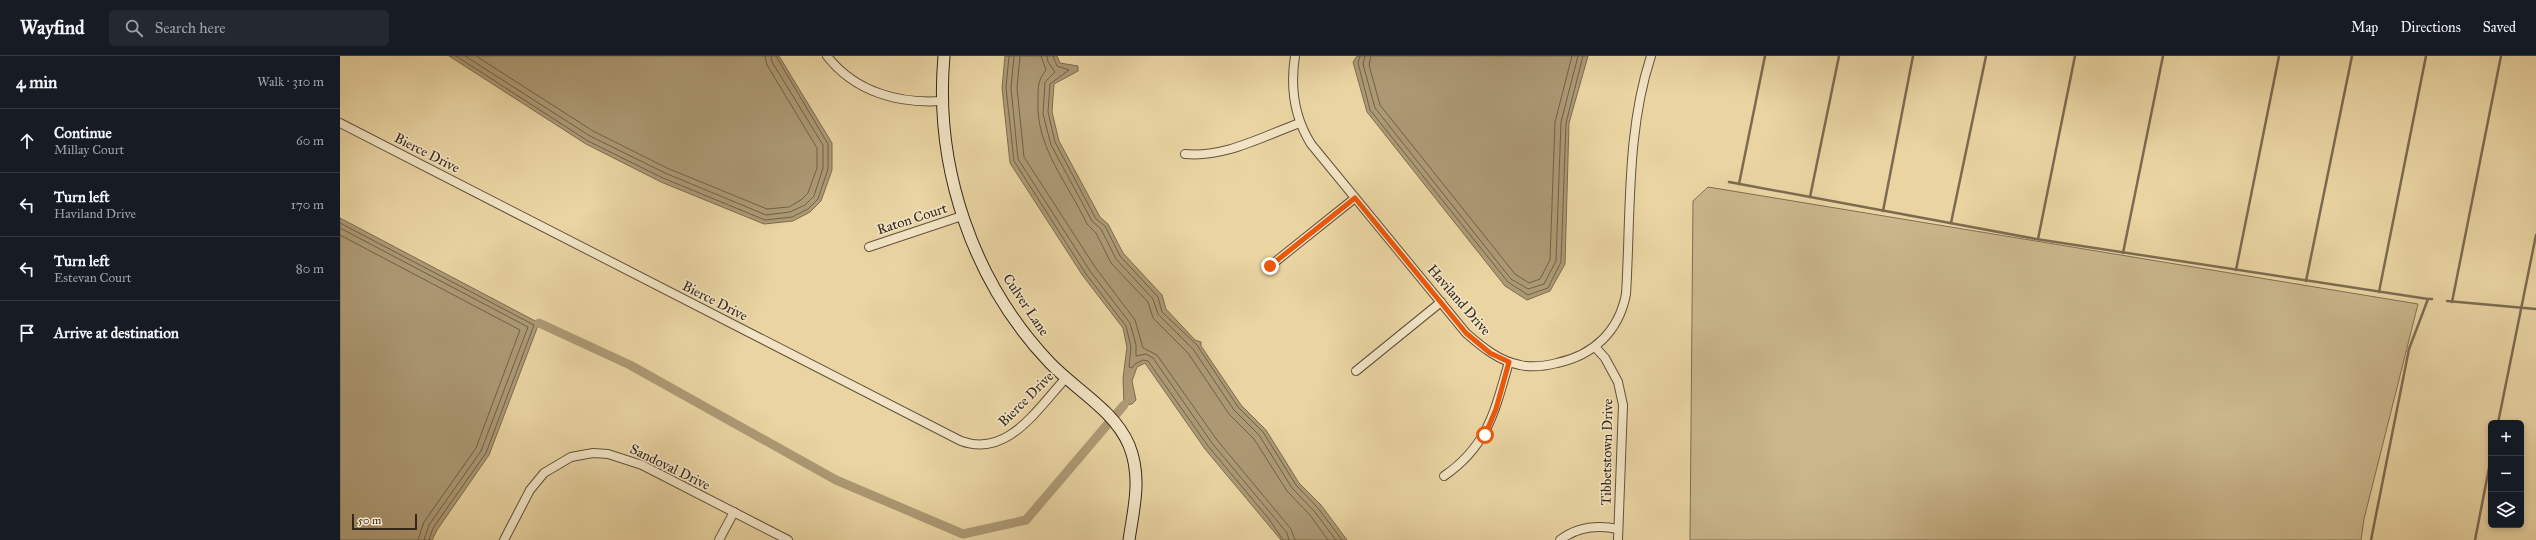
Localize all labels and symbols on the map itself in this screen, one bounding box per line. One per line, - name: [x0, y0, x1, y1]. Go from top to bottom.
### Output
- street label: Bierce Drive: [391, 129, 463, 177]
- street label: Raton Court: [875, 200, 949, 238]
- route end: [1261, 257, 1279, 275]
- street label: Haviland Drive: [1424, 261, 1494, 339]
- street label: Culver Lane: [999, 271, 1053, 339]
- street label: Bierce Drive: [679, 277, 751, 325]
- street label: Bierce Drive: [995, 368, 1057, 430]
- street label: Tibbetstown Drive: [1598, 398, 1616, 506]
- route start: [1476, 426, 1494, 444]
- street label: Sandoval Drive: [627, 440, 713, 494]
- scale bar: [352, 512, 417, 531]

